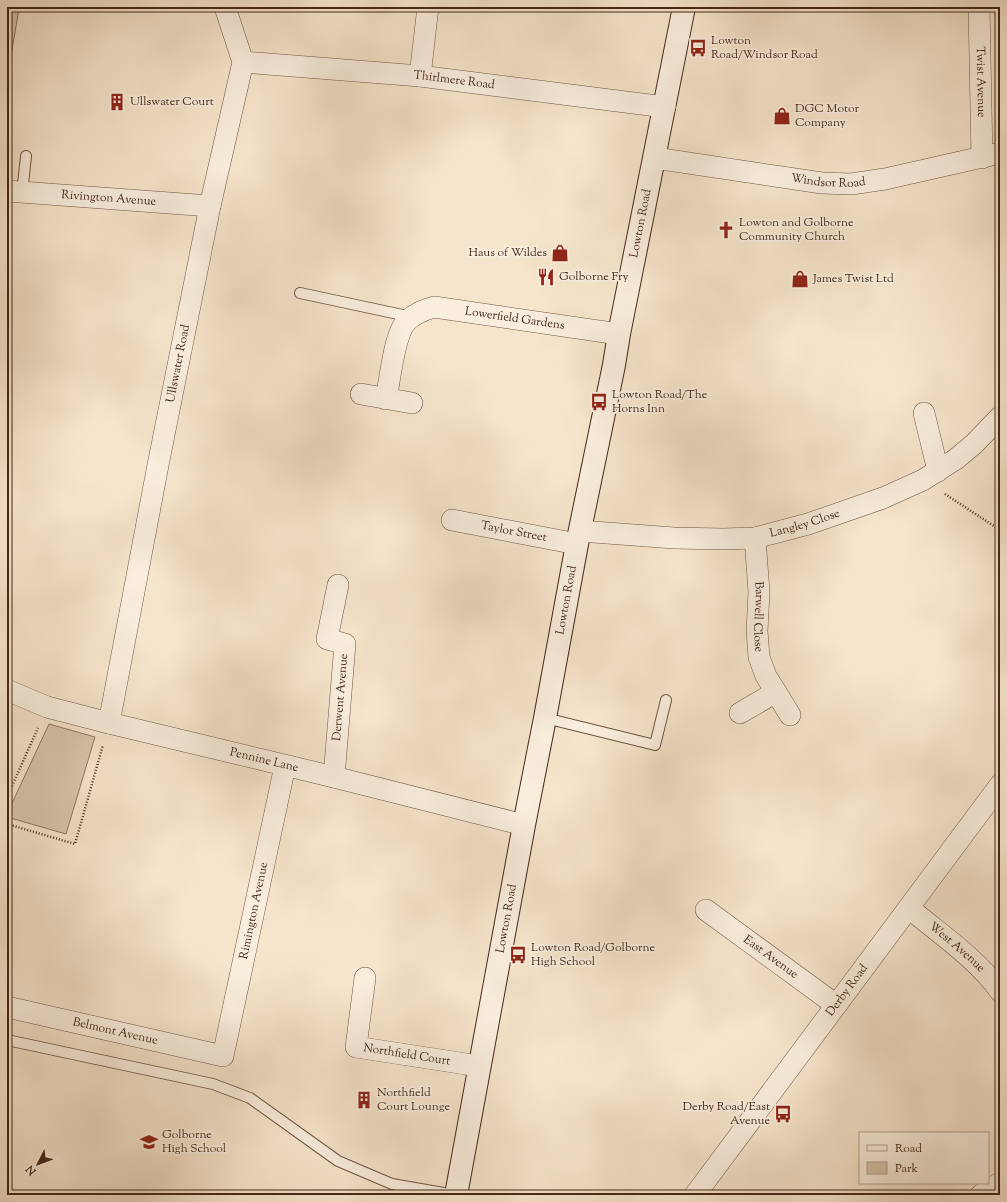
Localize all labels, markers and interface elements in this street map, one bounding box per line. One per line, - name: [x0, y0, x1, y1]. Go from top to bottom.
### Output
- place label: Lowton Road/Windsor Road: [711, 32, 818, 64]
- bus stop icon: Lowton Road/Windsor Road: [688, 38, 708, 58]
- street label: Twist Avenue: [971, 46, 990, 118]
- street label: Thirlmere Road: [413, 67, 496, 94]
- building icon: Ullswater Court: [107, 92, 127, 112]
- place label: Ullswater Court: [130, 93, 214, 111]
- place label: DGC Motor Company: [795, 100, 860, 132]
- shop icon: DGC Motor Company: [772, 106, 792, 126]
- street label: Windsor Road: [790, 169, 867, 193]
- street label: Rivington Avenue: [61, 186, 157, 211]
- street label: Lowton Road: [625, 187, 657, 259]
- place label: Lowton and Golborne Community Church: [739, 214, 854, 246]
- church icon: Lowton and Golborne Community Church: [716, 220, 736, 240]
- shop icon: Haus of Wildes: [550, 243, 570, 263]
- place label: Haus of Wildes: [468, 244, 547, 262]
- restaurant icon: Golborne Fry: [536, 267, 556, 287]
- place label: Golborne Fry: [559, 268, 628, 286]
- shop icon: James Twist Ltd: [790, 269, 810, 289]
- place label: James Twist Ltd: [812, 270, 894, 288]
- street label: Lowerfield Gardens: [464, 303, 566, 335]
- street label: Ullswater Road: [162, 323, 195, 404]
- place label: Lowton Road/The Horns Inn: [612, 386, 708, 418]
- bus stop icon: Lowton Road/The Horns Inn: [589, 392, 609, 412]
- street label: Langley Close: [768, 504, 843, 543]
- street label: Taylor Street: [479, 517, 548, 547]
- street label: Lowton Road: [551, 564, 582, 636]
- street label: Barwell Close: [748, 581, 768, 653]
- street label: Derwent Avenue: [328, 652, 353, 742]
- street label: Pennine Lane: [228, 743, 301, 777]
- street label: Rimington Avenue: [235, 860, 273, 961]
- street label: Lowton Road: [492, 882, 522, 955]
- street label: West Avenue: [925, 918, 989, 977]
- street label: East Avenue: [739, 931, 802, 984]
- place label: Lowton Road/Golborne High School: [531, 939, 655, 971]
- bus stop icon: Lowton Road/Golborne High School: [508, 945, 528, 965]
- street label: Derby Road: [822, 960, 873, 1020]
- street label: Belmont Avenue: [71, 1013, 160, 1050]
- street label: Northfield Court: [362, 1039, 452, 1070]
- place label: Northfield Court Lounge: [377, 1084, 450, 1116]
- building icon: Northfield Court Lounge: [354, 1090, 374, 1110]
- place label: Derby Road/East Avenue: [683, 1098, 770, 1130]
- bus stop icon: Derby Road/East Avenue: [773, 1104, 793, 1124]
- place label: Golborne High School: [162, 1126, 227, 1158]
- school or university icon: Golborne High School: [139, 1132, 159, 1152]
- legend: [859, 1132, 989, 1184]
- text: Road: [895, 1140, 922, 1158]
- north arrow: [18, 1144, 58, 1184]
- text: Park: [895, 1160, 918, 1178]
- text: N: [22, 1161, 41, 1179]

